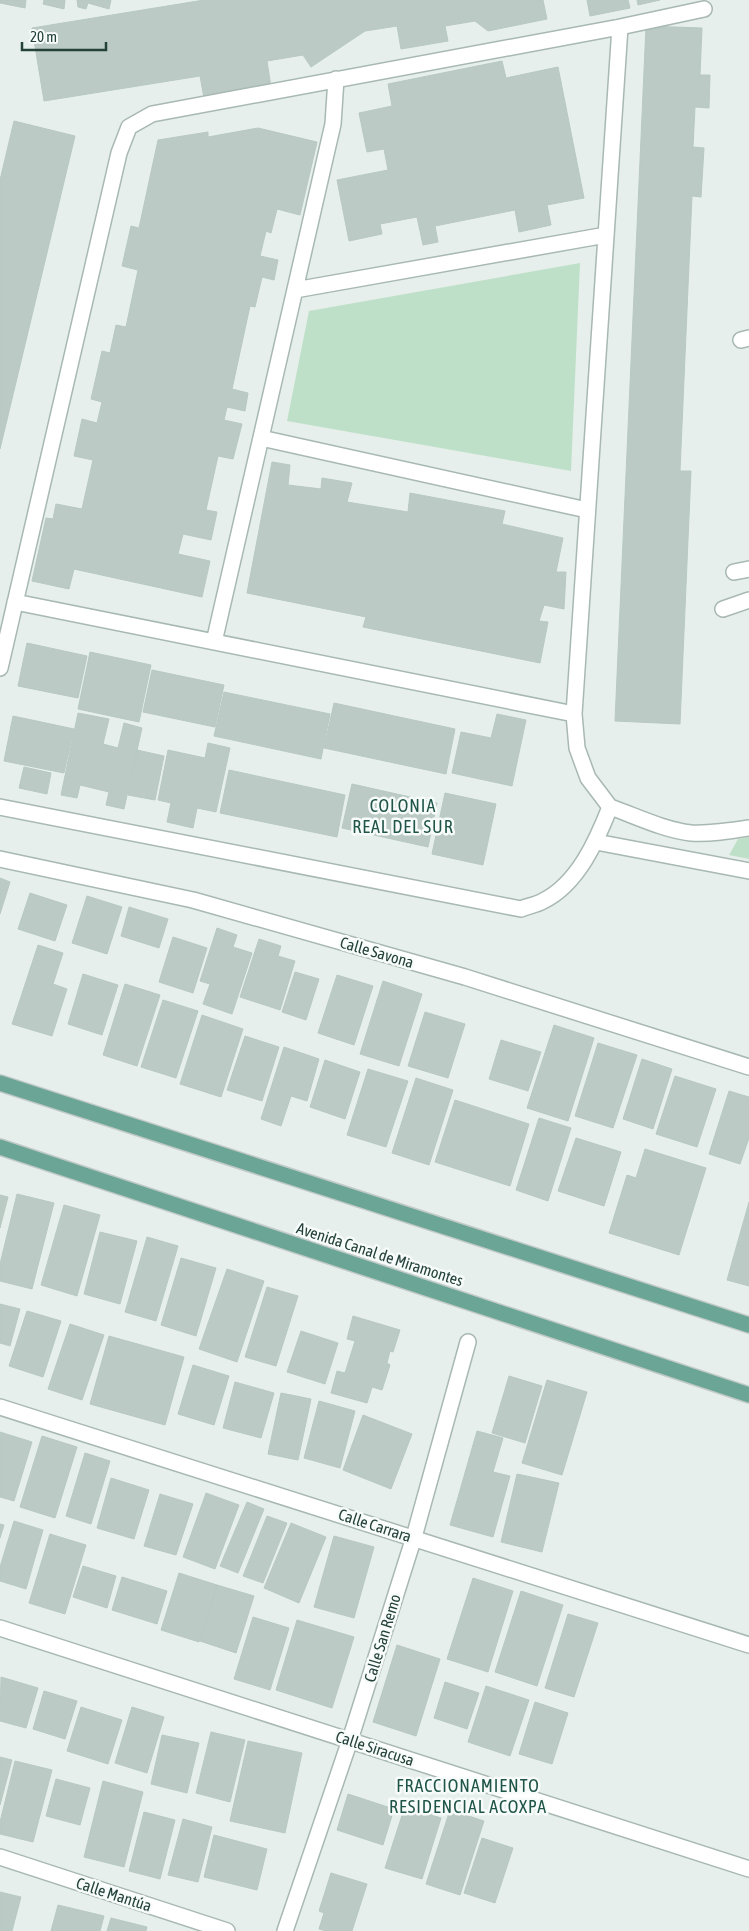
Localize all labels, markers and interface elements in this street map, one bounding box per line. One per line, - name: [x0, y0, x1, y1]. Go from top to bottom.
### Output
- scale bar: [22, 20, 106, 52]
- text: 20 m: [30, 28, 57, 45]
- district label: COLONIA REAL DEL SUR: [352, 795, 454, 837]
- street label: Calle Savona: [338, 933, 416, 971]
- street label: Avenida Canal de Miramontes: [295, 1219, 466, 1290]
- street label: Calle Carrara: [336, 1505, 414, 1545]
- street label: Calle San Remo: [360, 1592, 404, 1684]
- street label: Calle Siracusa: [334, 1727, 416, 1769]
- district label: FRACCIONAMIENTO RESIDENCIAL ACOXPA: [389, 1775, 547, 1817]
- street label: Calle Mantúa: [74, 1873, 154, 1915]

